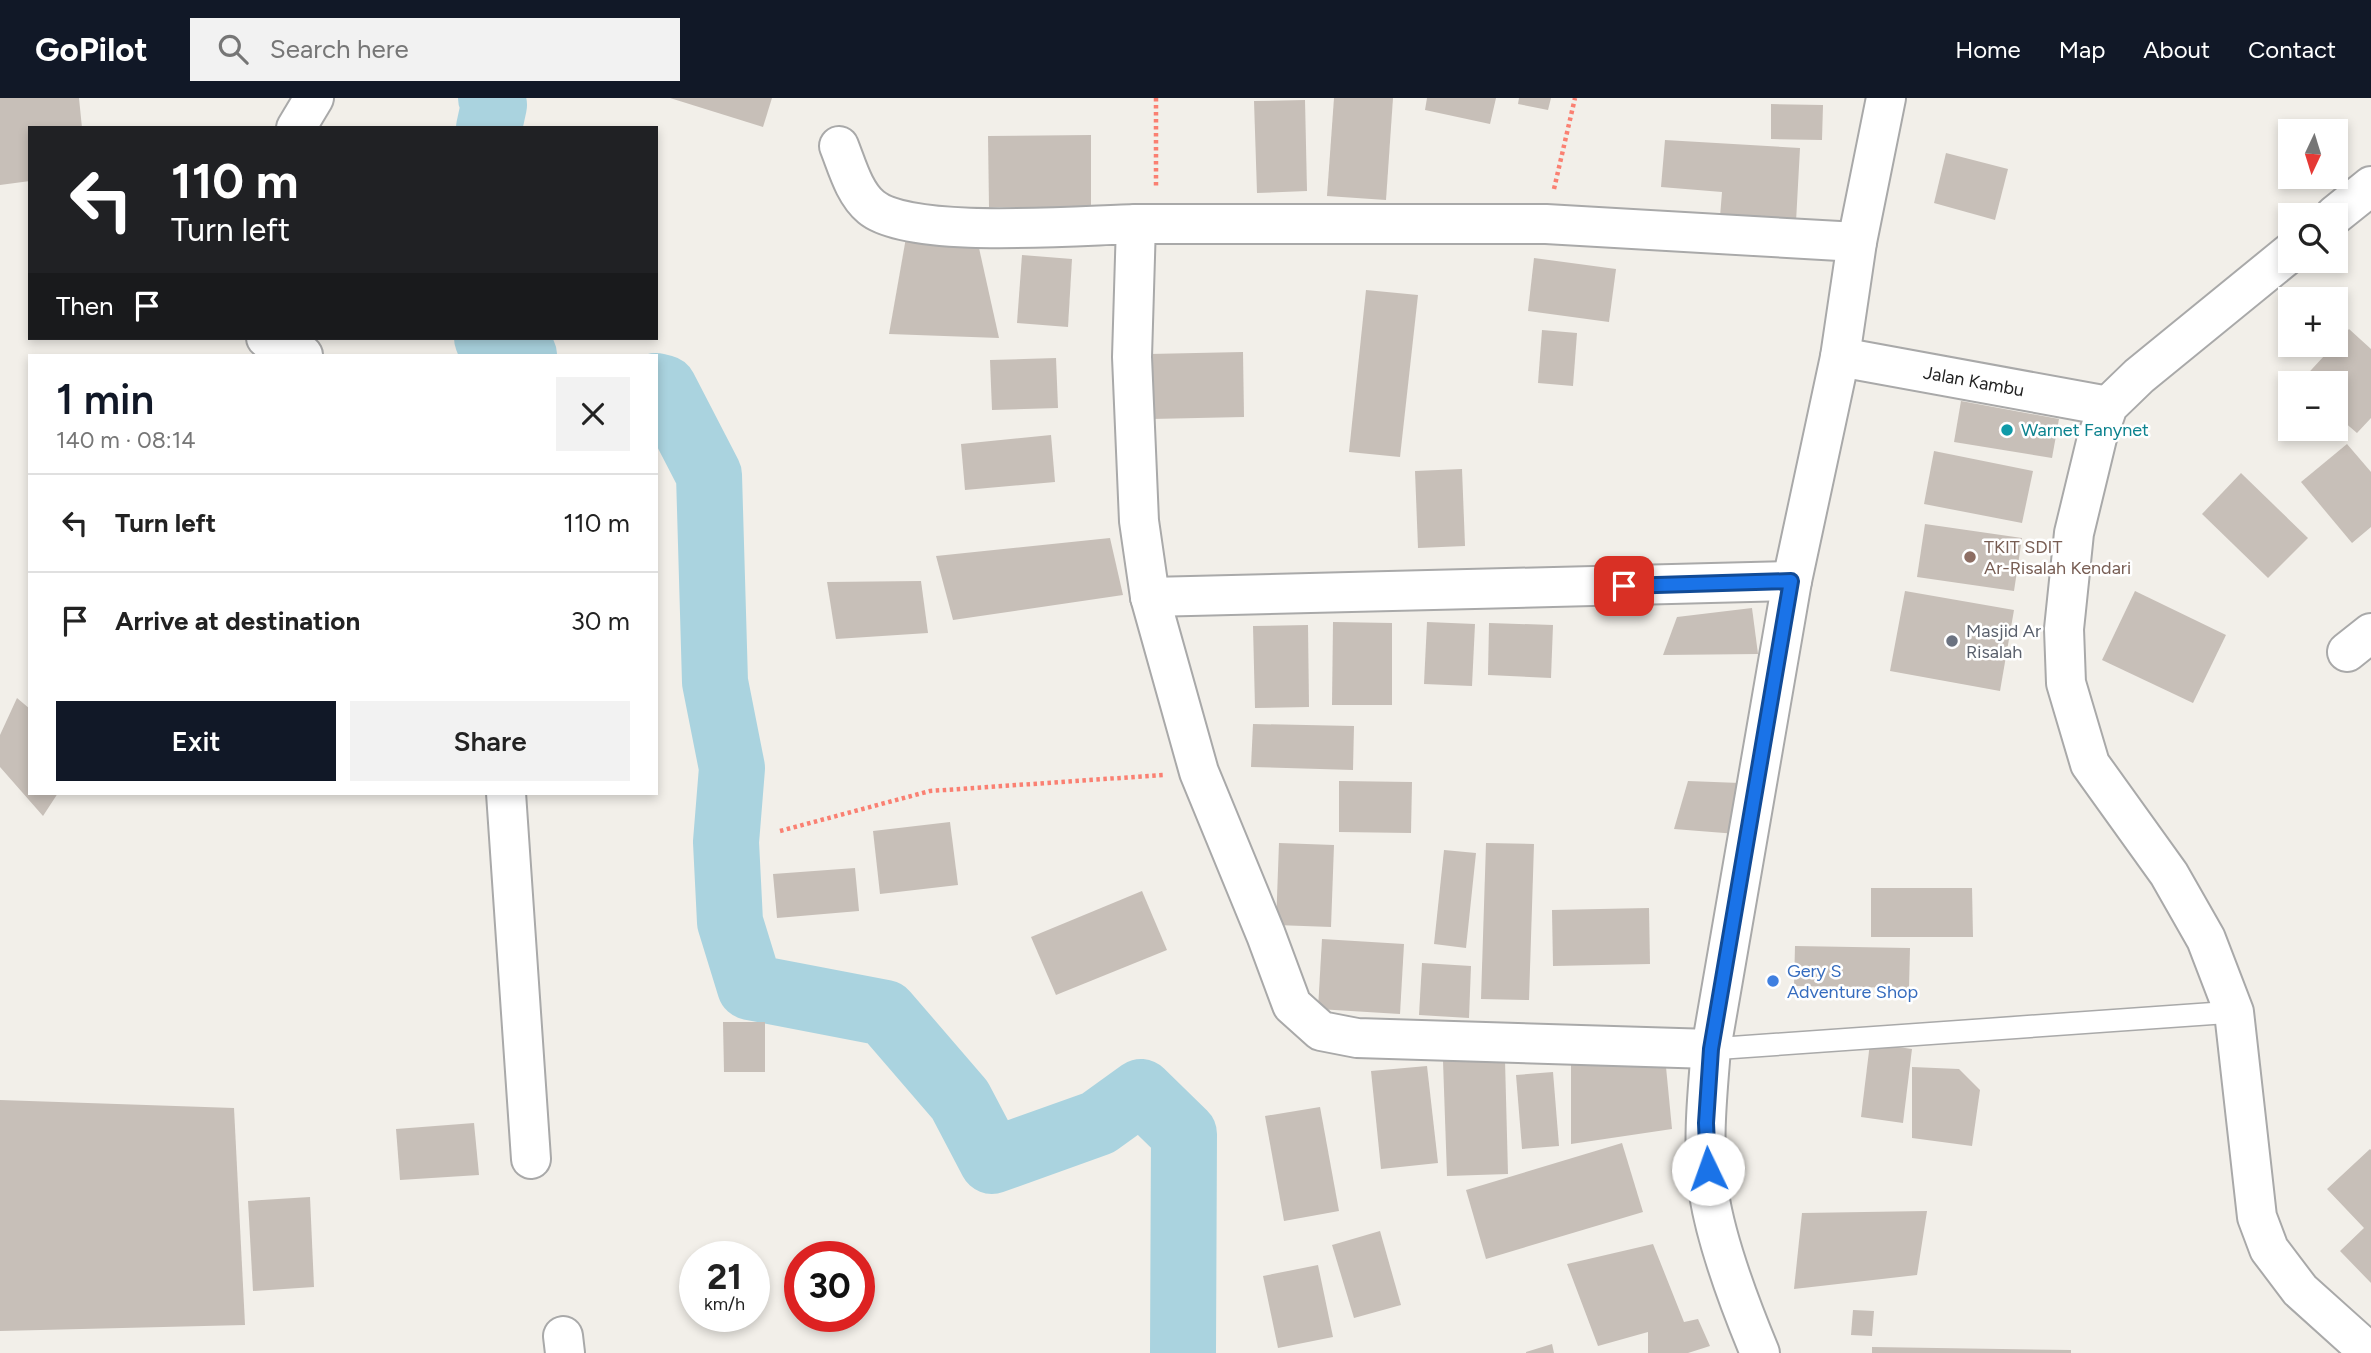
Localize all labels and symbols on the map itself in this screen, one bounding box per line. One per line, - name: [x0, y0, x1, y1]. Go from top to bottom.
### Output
- north arrow: [2278, 119, 2348, 189]
- street label: Jalan Kambu: [1922, 361, 2026, 401]
- place label: Warnet Fanynet: [2021, 419, 2149, 441]
- marker: Warnet Fanynet: [1999, 422, 2015, 438]
- place label: TKIT SDIT Ar-Risalah Kendari: [1984, 536, 2131, 579]
- marker: TKIT SDIT Ar-Risalah Kendari: [1962, 549, 1978, 565]
- pin: [1594, 556, 1654, 616]
- place label: Masjid Ar Risalah: [1966, 620, 2041, 663]
- marker: Masjid Ar Risalah: [1944, 633, 1960, 649]
- place label: Gery S Adventure Shop: [1787, 960, 1918, 1003]
- marker: Gery S Adventure Shop: [1765, 973, 1781, 989]
- position arrow: [1671, 1132, 1745, 1206]
- speed limit sign: 30: [784, 1241, 875, 1332]

